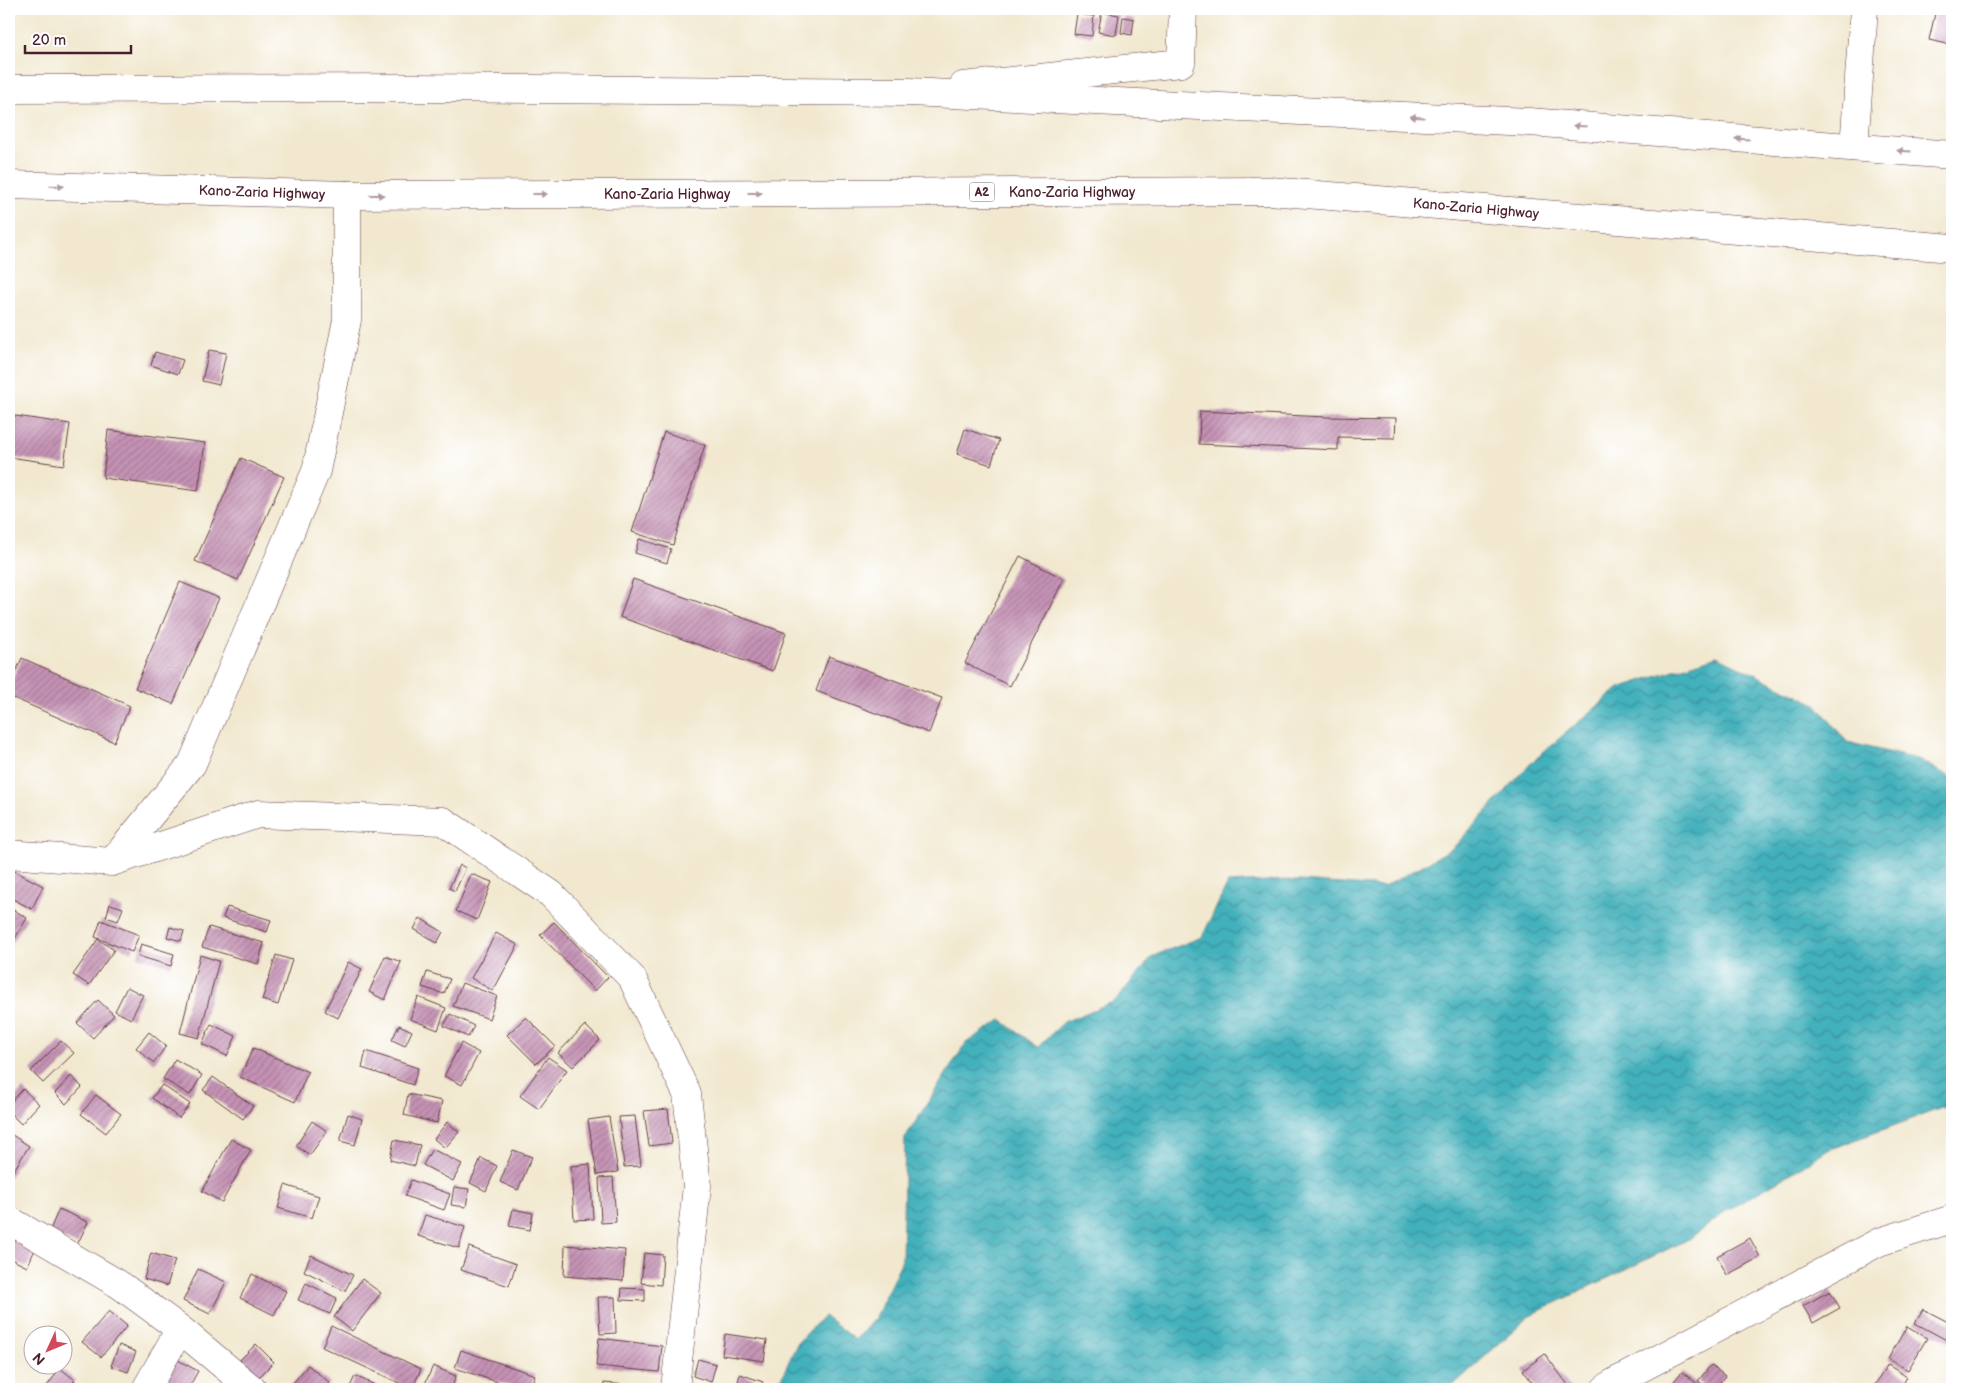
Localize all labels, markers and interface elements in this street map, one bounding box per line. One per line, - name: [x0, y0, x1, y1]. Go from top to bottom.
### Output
- scale bar: [25, 22, 131, 54]
- text: 20 m: [32, 31, 66, 50]
- one-way arrow: [1409, 112, 1425, 120]
- one-way arrow: [1571, 122, 1587, 130]
- one-way arrow: [1733, 134, 1749, 142]
- one-way arrow: [1895, 147, 1911, 155]
- one-way arrow: [50, 182, 66, 190]
- street label: Kano-Zaria Highway: [198, 182, 326, 203]
- road number: A2: [970, 182, 994, 202]
- street label: Kano-Zaria Highway: [1009, 184, 1136, 201]
- street label: Kano-Zaria Highway: [604, 186, 731, 203]
- one-way arrow: [747, 189, 763, 197]
- one-way arrow: [532, 190, 548, 198]
- one-way arrow: [370, 191, 386, 199]
- street label: Kano-Zaria Highway: [1412, 195, 1540, 223]
- north arrow: [22, 1326, 72, 1376]
- text: N: [29, 1349, 49, 1368]

